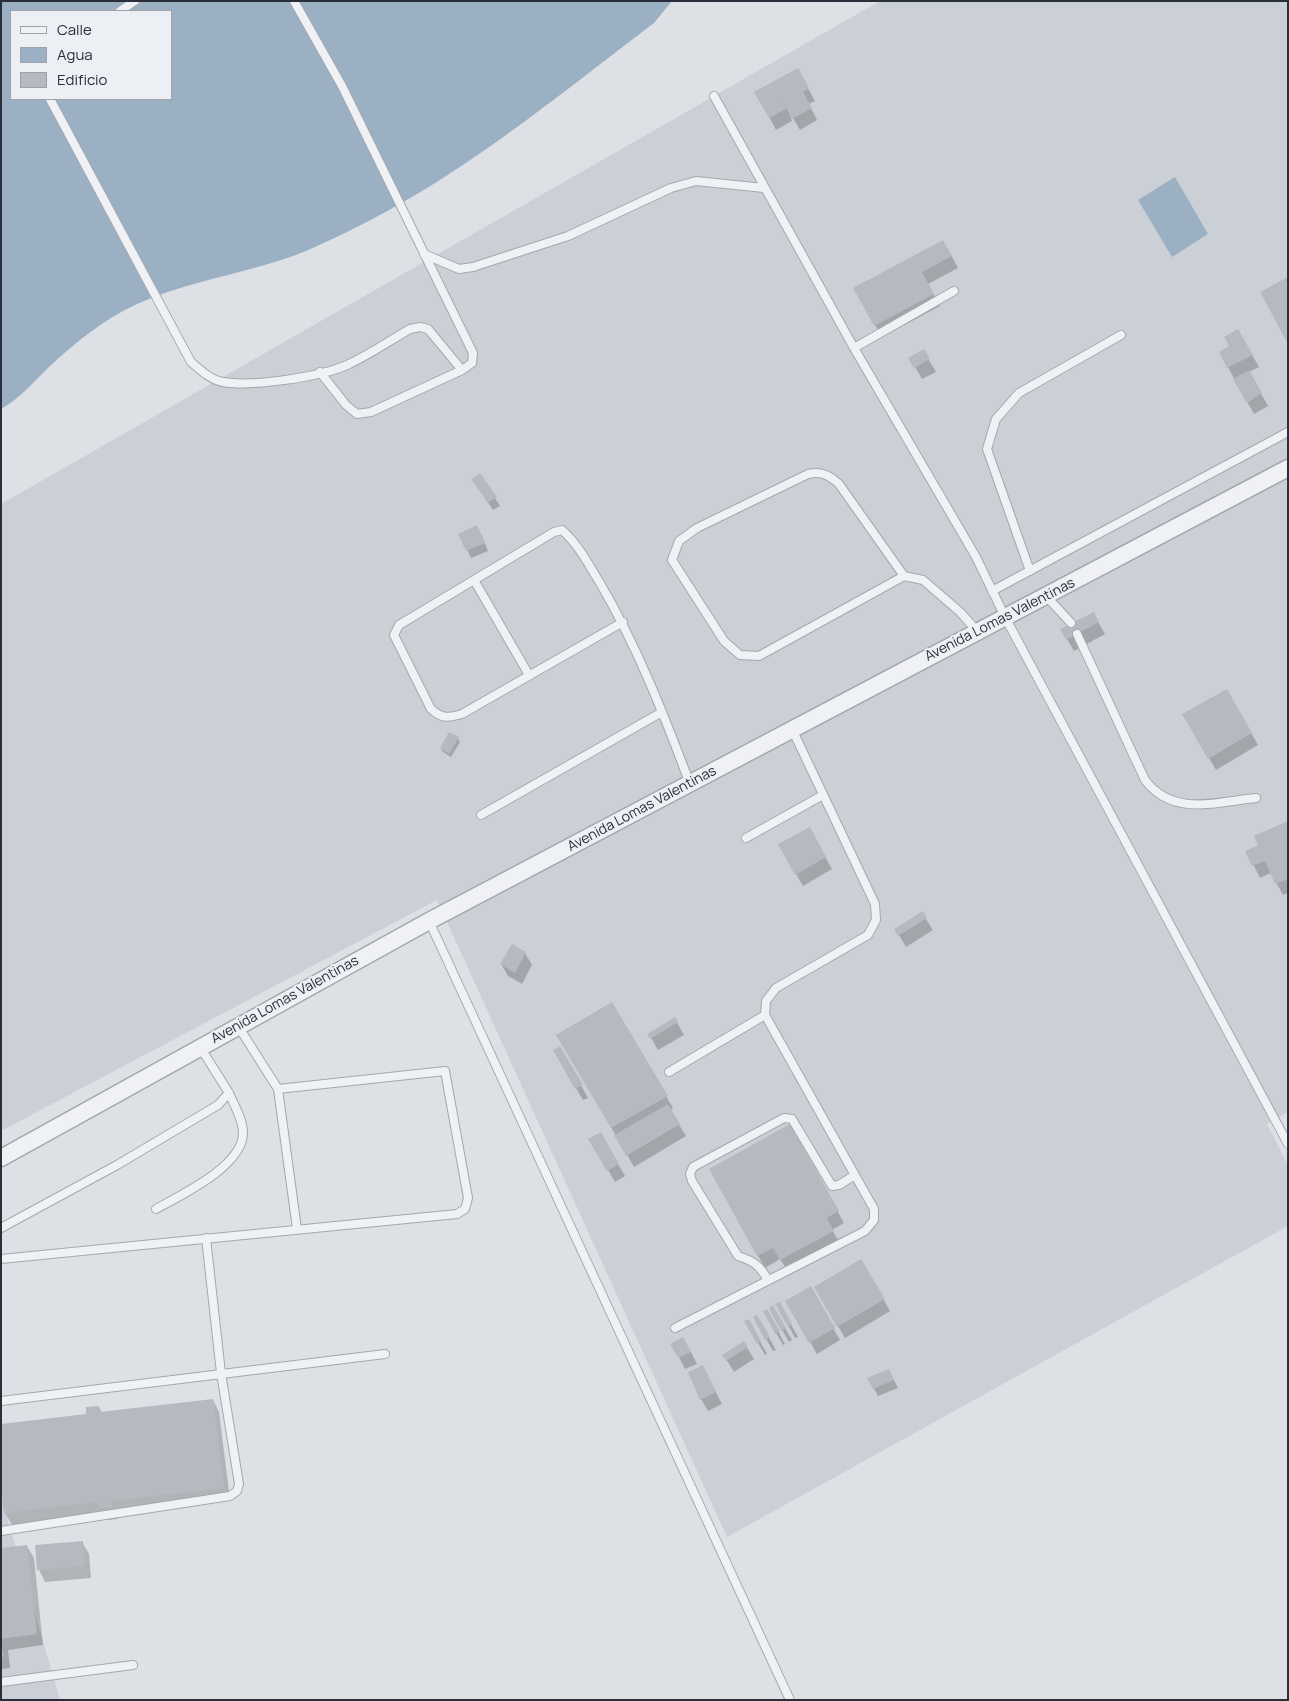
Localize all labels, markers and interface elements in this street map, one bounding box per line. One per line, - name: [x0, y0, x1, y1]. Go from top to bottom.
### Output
- legend: [10, 10, 172, 100]
- text: Calle: [57, 19, 92, 40]
- text: Agua: [57, 44, 93, 65]
- text: Edificio: [57, 69, 107, 90]
- street label: Avenida Lomas Valentinas: [922, 575, 1078, 665]
- street label: Avenida Lomas Valentinas: [565, 763, 719, 855]
- street label: Avenida Lomas Valentinas: [208, 952, 362, 1048]

